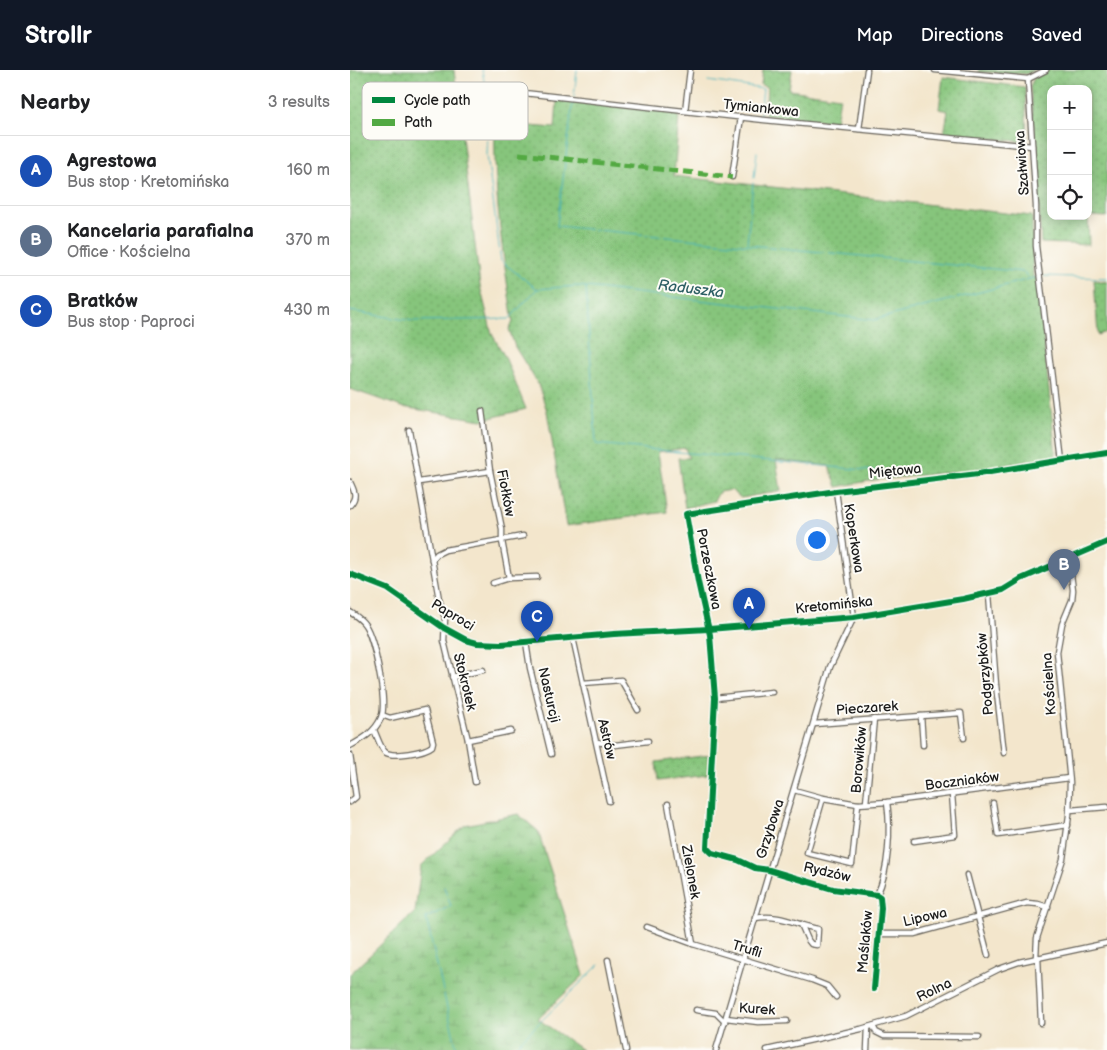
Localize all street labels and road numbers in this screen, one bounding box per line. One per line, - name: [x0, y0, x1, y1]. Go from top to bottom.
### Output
- street label: Tymiankowa: [722, 96, 800, 120]
- street label: Szałwiowa: [1011, 130, 1033, 196]
- street label: Miętowa: [868, 460, 922, 482]
- street label: Fiołków: [493, 468, 519, 519]
- street label: Koperkowa: [840, 502, 868, 574]
- street label: Porzeczkowa: [693, 527, 725, 611]
- street label: Kretomińska: [794, 592, 874, 618]
- street label: Paproci: [428, 595, 478, 635]
- street label: Podgrzybków: [973, 632, 997, 716]
- street label: Stokrotek: [450, 651, 480, 713]
- street label: Kościelna: [1038, 652, 1060, 716]
- street label: Nasturcji: [534, 666, 564, 724]
- street label: Pieczarek: [835, 697, 899, 719]
- street label: Astrów: [594, 717, 620, 762]
- street label: Borowików: [848, 725, 870, 794]
- street label: Boczniaków: [924, 768, 1001, 794]
- street label: Grzybowa: [752, 797, 788, 861]
- street label: Zielonek: [678, 843, 704, 900]
- street label: Rydzów: [802, 858, 853, 886]
- street label: Lipowa: [901, 904, 949, 930]
- street label: Maślaków: [854, 909, 876, 974]
- street label: Trufli: [730, 936, 764, 962]
- street label: Rolna: [914, 974, 954, 1006]
- street label: Kurek: [738, 999, 776, 1019]

